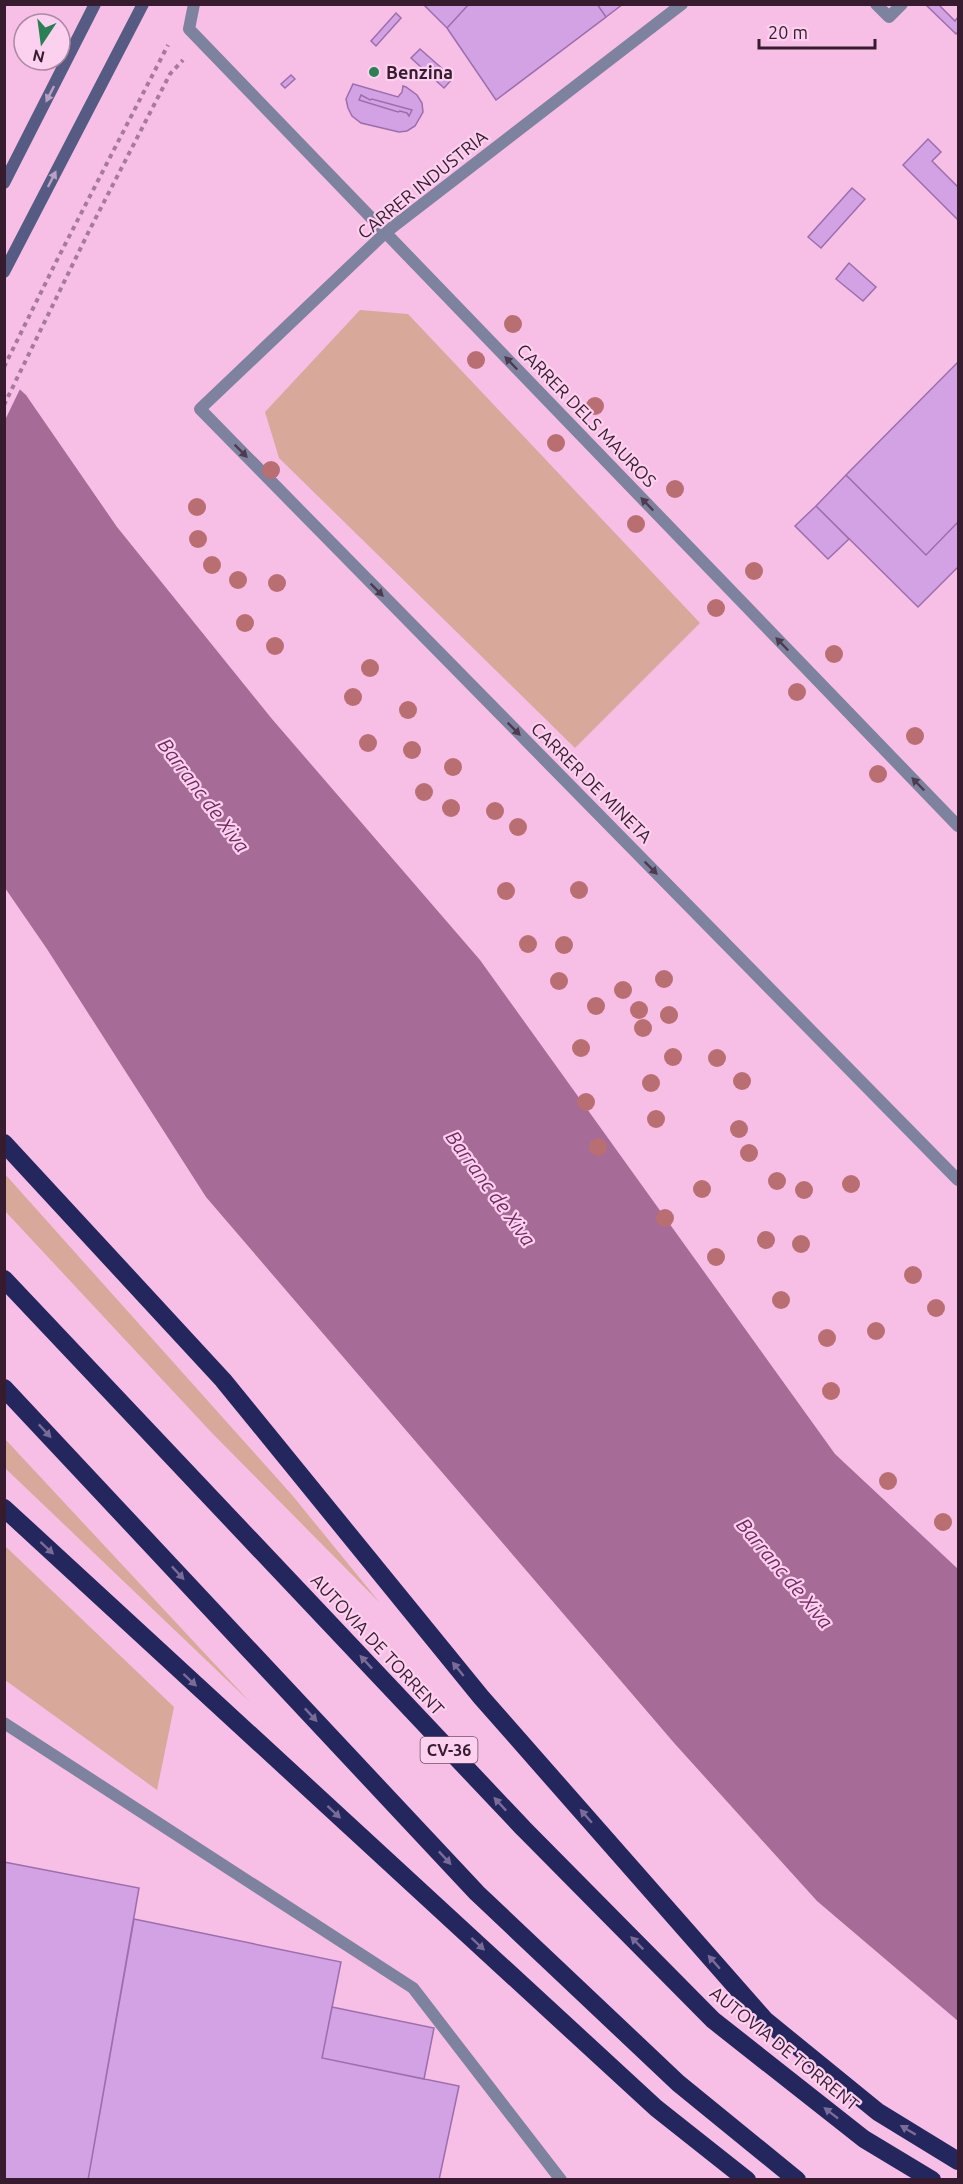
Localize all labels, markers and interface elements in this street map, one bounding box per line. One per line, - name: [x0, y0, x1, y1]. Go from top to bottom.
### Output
- north arrow: [12, 12, 72, 72]
- scale bar: [759, 12, 874, 50]
- text: 20 m: [768, 22, 808, 42]
- text: N: [31, 47, 46, 67]
- place label: Benzina: [386, 62, 453, 82]
- marker: Benzina: [367, 65, 381, 79]
- one-way arrow: [45, 85, 55, 103]
- street label: CARRER INDUSTRIA: [353, 126, 491, 242]
- one-way arrow: [47, 170, 57, 188]
- street label: CARRER DELS MAUROS: [513, 339, 661, 491]
- one-way arrow: [505, 357, 519, 371]
- one-way arrow: [233, 443, 247, 457]
- one-way arrow: [640, 496, 654, 511]
- one-way arrow: [370, 582, 384, 596]
- one-way arrow: [776, 637, 790, 651]
- street label: CARRER DE MINETA: [528, 718, 657, 847]
- one-way arrow: [507, 721, 521, 735]
- water label: Barranc de Xiva: [154, 733, 255, 857]
- one-way arrow: [911, 777, 925, 792]
- one-way arrow: [644, 860, 658, 875]
- water label: Barranc de Xiva: [441, 1126, 541, 1250]
- one-way arrow: [37, 1424, 51, 1438]
- water label: Barranc de Xiva: [732, 1513, 838, 1633]
- one-way arrow: [39, 1541, 54, 1554]
- one-way arrow: [171, 1565, 184, 1580]
- street label: AUTOVIA DE TORRENT: [307, 1569, 449, 1719]
- one-way arrow: [360, 1656, 374, 1670]
- one-way arrow: [451, 1661, 464, 1677]
- one-way arrow: [183, 1673, 198, 1687]
- one-way arrow: [304, 1708, 318, 1723]
- road number: CV-36: [420, 1737, 478, 1763]
- one-way arrow: [493, 1797, 507, 1812]
- one-way arrow: [326, 1805, 341, 1818]
- one-way arrow: [579, 1808, 592, 1824]
- one-way arrow: [437, 1850, 451, 1864]
- one-way arrow: [470, 1937, 485, 1951]
- one-way arrow: [630, 1937, 644, 1951]
- one-way arrow: [708, 1955, 721, 1970]
- street label: AUTOVIA DE TORRENT: [707, 1982, 863, 2114]
- one-way arrow: [823, 2108, 838, 2120]
- one-way arrow: [900, 2125, 916, 2136]

